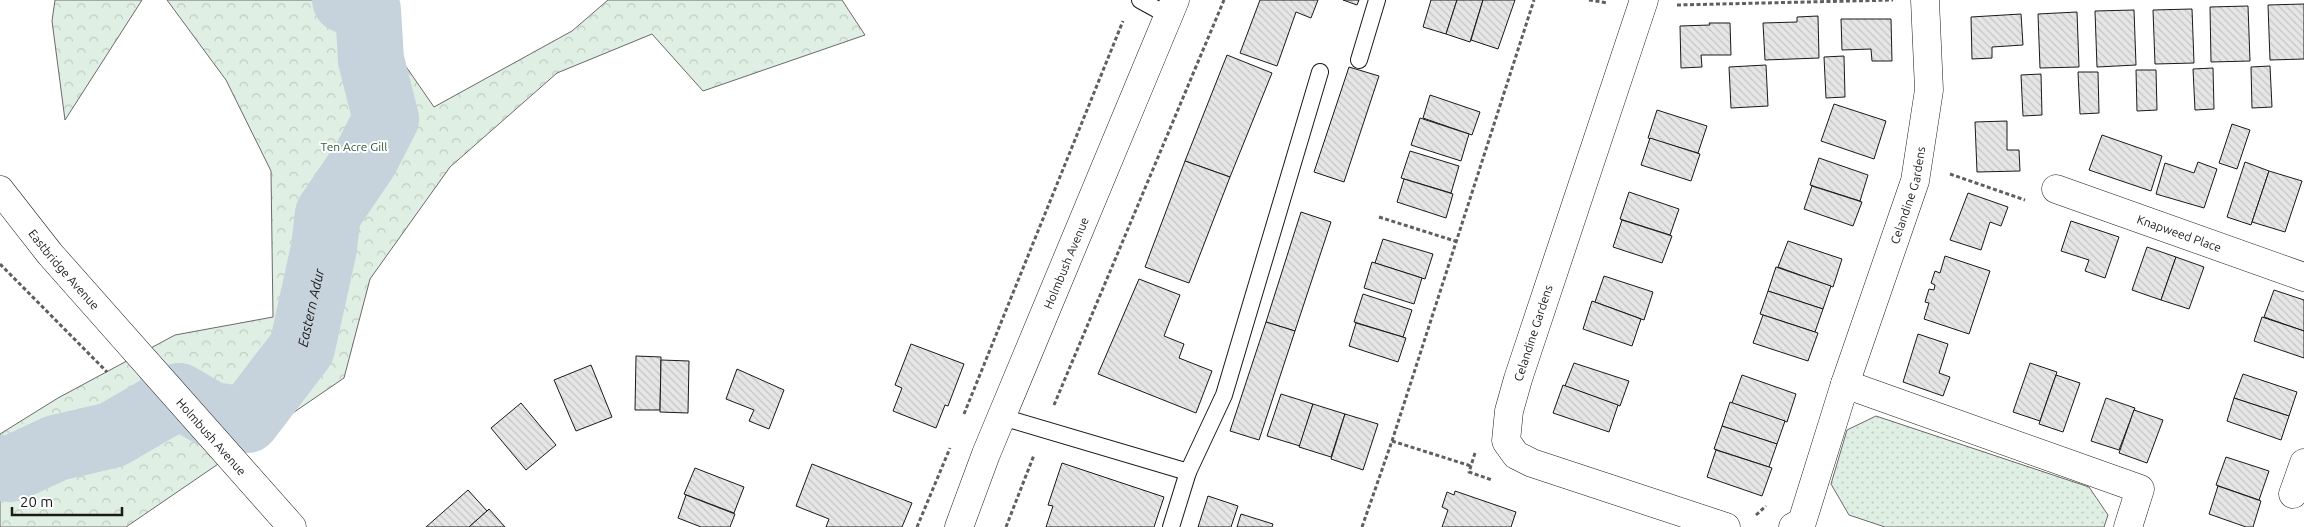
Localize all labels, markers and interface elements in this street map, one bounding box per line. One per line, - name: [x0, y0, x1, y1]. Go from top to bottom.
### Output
- park label: Ten Acre Gill: [321, 140, 387, 153]
- street label: Celandine Gardens: [1887, 146, 1927, 245]
- street label: Knapweed Place: [2136, 212, 2223, 254]
- street label: Holmbush Avenue: [1041, 215, 1090, 311]
- street label: Eastbridge Avenue: [27, 227, 102, 312]
- water label: Eastern Adur: [294, 267, 327, 348]
- street label: Celandine Gardens: [1511, 283, 1555, 383]
- street label: Holmbush Avenue: [174, 395, 249, 477]
- scale bar: [12, 484, 122, 516]
- text: 20 m: [20, 493, 53, 510]

